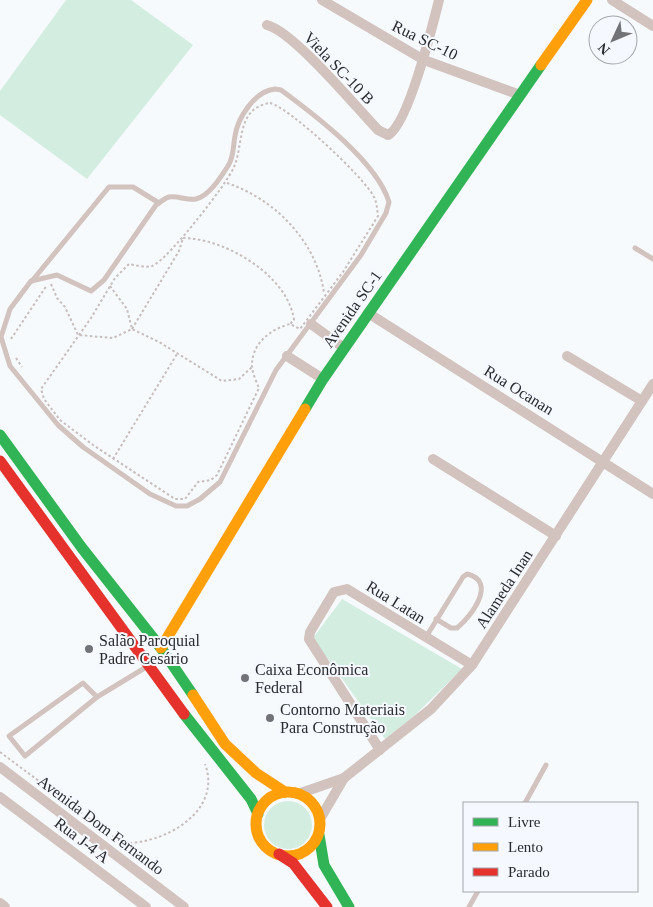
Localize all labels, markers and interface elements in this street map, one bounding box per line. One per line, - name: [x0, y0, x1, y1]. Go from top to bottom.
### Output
- north arrow: [588, 15, 638, 65]
- street label: Rua SC-10: [390, 17, 460, 63]
- street label: Viela SC-10 B: [300, 29, 378, 107]
- text: N: [595, 40, 613, 58]
- street label: Avenida SC-1: [319, 267, 385, 351]
- street label: Rua Ocanan: [481, 362, 557, 418]
- street label: Alameda Inan: [472, 547, 536, 631]
- street label: Rua Latan: [363, 577, 429, 627]
- place label: Salão Paroquial Padre Cesário: [99, 632, 200, 667]
- marker: Salão Paroquial Padre Cesário: [83, 643, 95, 655]
- place label: Caixa Econômica Federal: [255, 661, 368, 696]
- marker: Caixa Econômica Federal: [239, 672, 251, 684]
- place label: Contorno Materiais Para Construção: [280, 701, 405, 737]
- marker: Contorno Materiais Para Construção: [264, 712, 276, 724]
- street label: Avenida Dom Fernando: [35, 772, 167, 878]
- legend: [463, 802, 638, 892]
- street label: Rua J-4 A: [51, 814, 113, 866]
- text: Livre: [508, 814, 541, 830]
- text: Lento: [508, 839, 543, 855]
- text: Parado: [508, 864, 550, 880]

